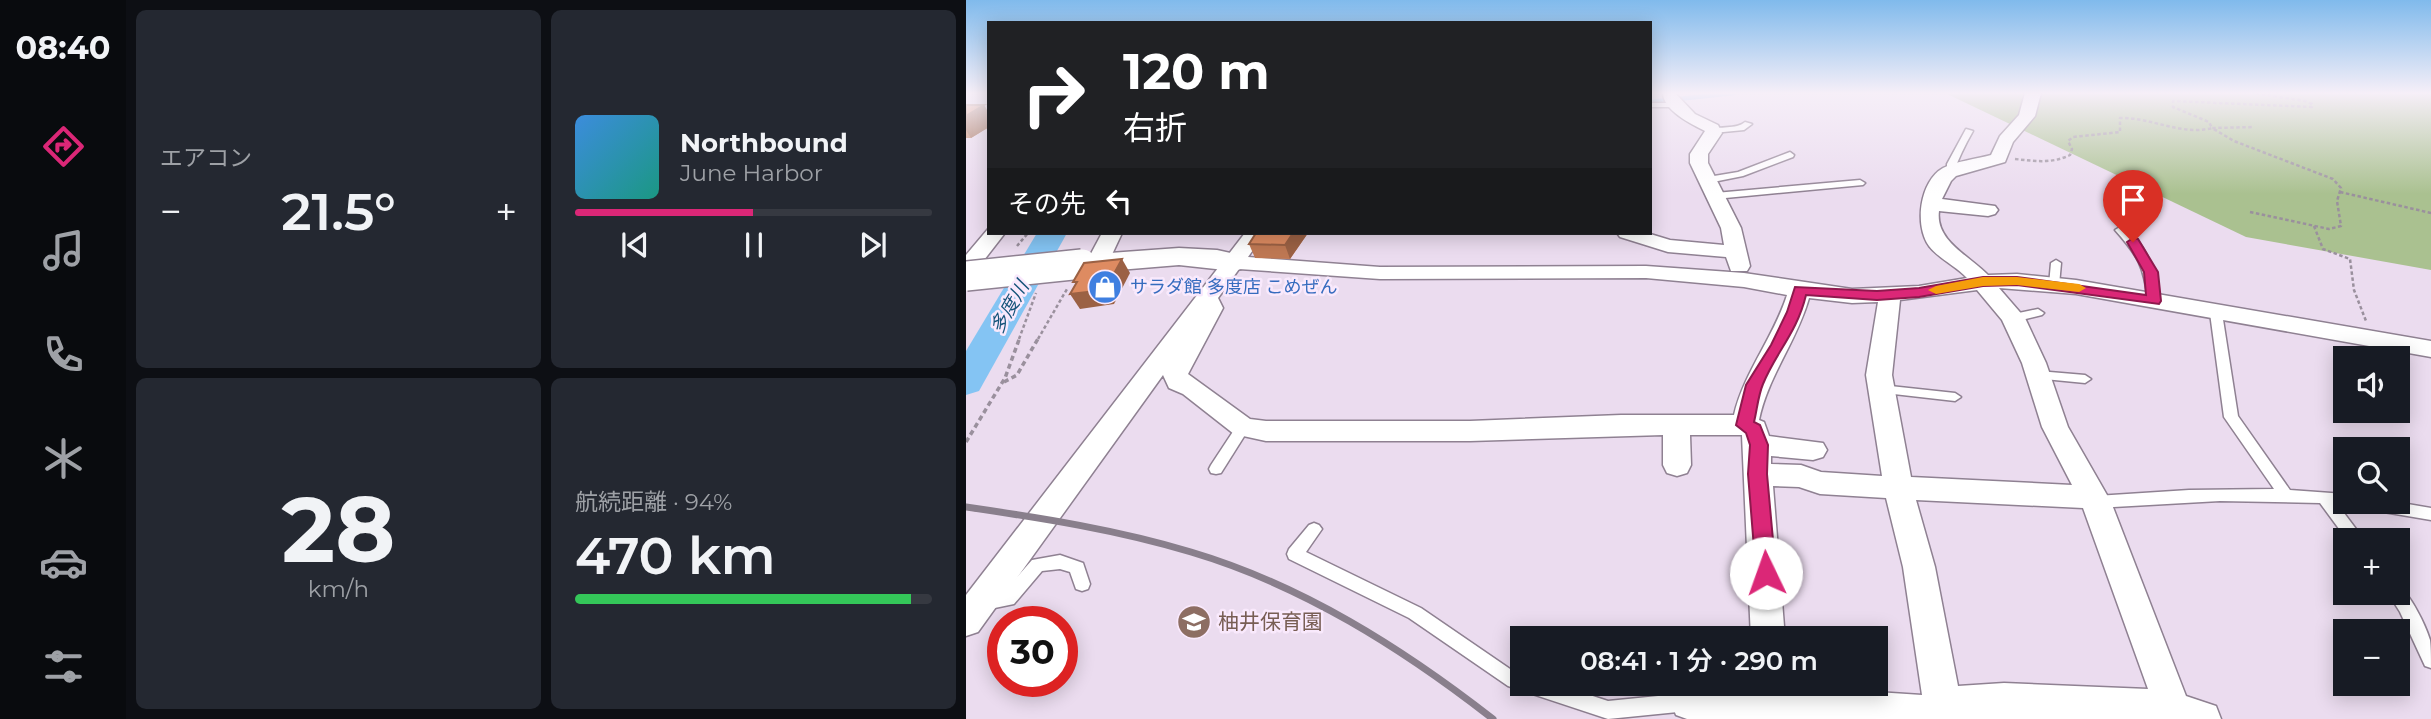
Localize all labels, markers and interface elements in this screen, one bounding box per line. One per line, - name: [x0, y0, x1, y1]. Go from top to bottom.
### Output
- text: 08:40: [15, 28, 111, 67]
- text: 120 m: [1123, 42, 1270, 101]
- icon: right: [1008, 49, 1099, 140]
- text: 右折: [1123, 108, 1187, 147]
- icon: directions: [39, 122, 88, 171]
- text: Northbound: [680, 127, 848, 159]
- text: エアコン: [160, 144, 252, 172]
- text: June Harbor: [680, 159, 823, 187]
- pin: [2103, 170, 2163, 242]
- text: 21.5°: [281, 180, 396, 243]
- icon: arrive: [2114, 181, 2152, 219]
- icon: left: [1100, 182, 1138, 220]
- text: −: [160, 188, 182, 235]
- text: +: [495, 188, 517, 235]
- text: その先: [1008, 188, 1086, 220]
- icon: music: [39, 226, 88, 275]
- icon: previous: [616, 226, 654, 264]
- icon: pause: [735, 226, 773, 264]
- icon: next: [854, 226, 892, 264]
- shop icon: サラダ館 多度店 こめぜん: [1086, 268, 1124, 306]
- water label: 多度川: [985, 275, 1035, 338]
- place label: サラダ館 多度店 こめぜん: [1130, 276, 1337, 298]
- icon: phone: [39, 330, 88, 379]
- map controls: [2333, 346, 2410, 696]
- button: sound: [2333, 346, 2410, 423]
- icon: climate: [39, 434, 88, 483]
- button: search: [2333, 437, 2410, 514]
- text: 28: [282, 474, 395, 585]
- text: 航続距離 · 94%: [575, 488, 732, 516]
- text: 470 km: [575, 524, 775, 587]
- button: +: [2333, 528, 2410, 605]
- position arrow: [1729, 536, 1803, 610]
- icon: car: [39, 538, 88, 587]
- text: km/h: [308, 575, 369, 603]
- school or university icon: 柚井保育園: [1175, 603, 1213, 641]
- speed limit sign: 30: [987, 606, 1078, 697]
- place label: 柚井保育園: [1218, 609, 1323, 634]
- button: −: [2333, 619, 2410, 696]
- icon: filters: [39, 642, 88, 691]
- text: 08:41 · 1 分 · 290 m: [1580, 645, 1818, 677]

